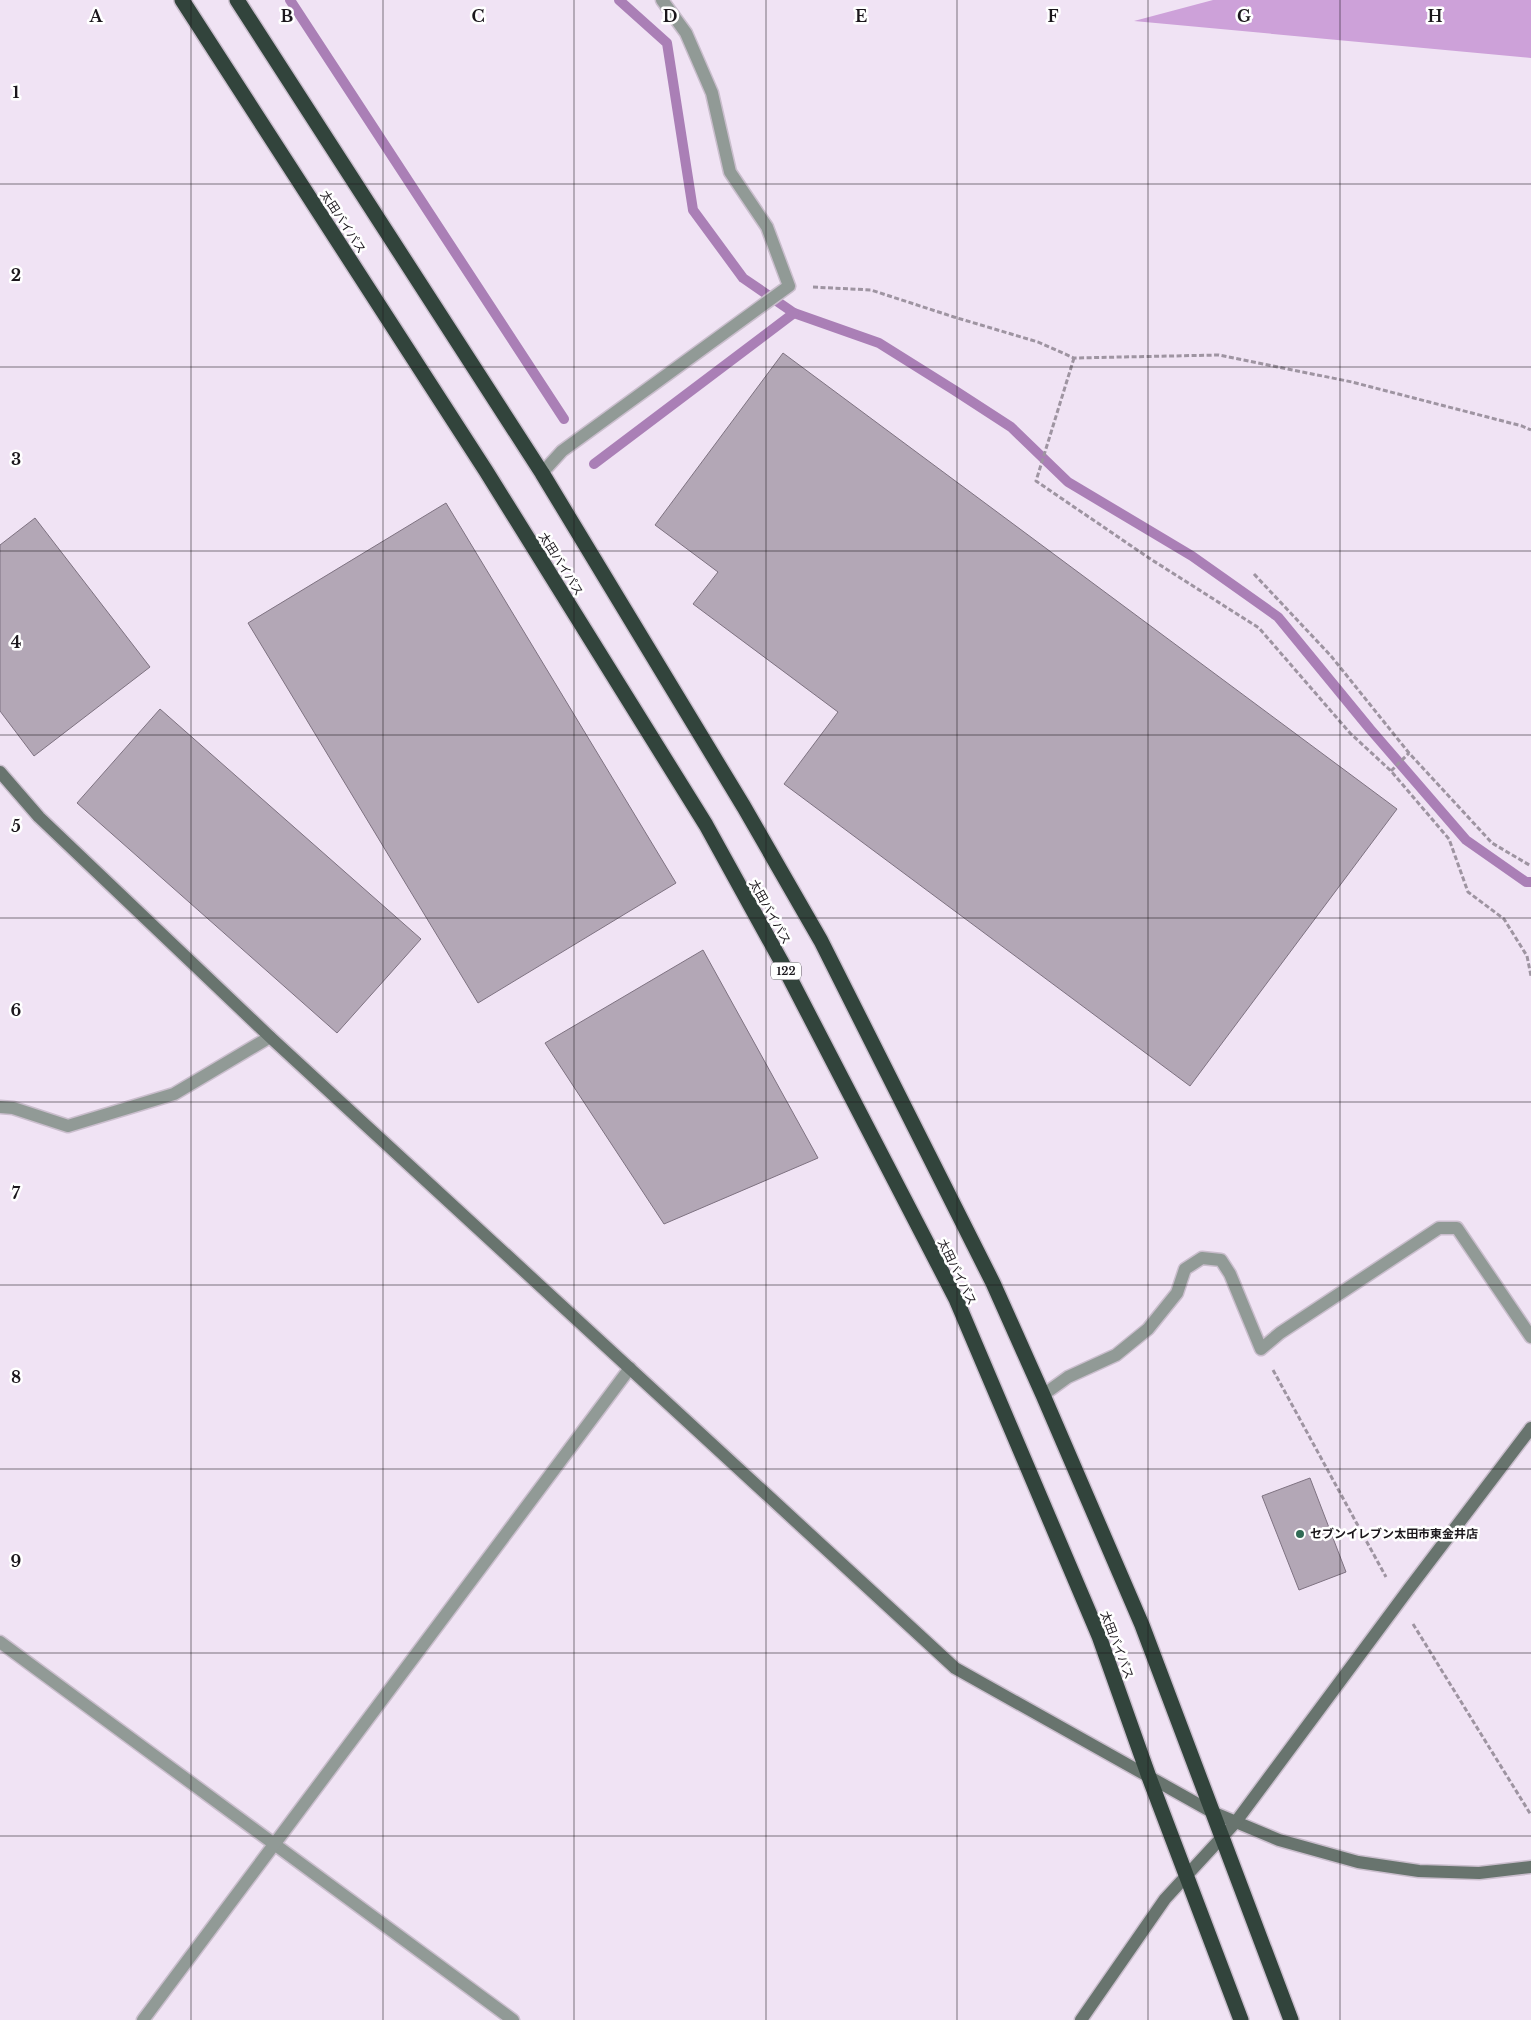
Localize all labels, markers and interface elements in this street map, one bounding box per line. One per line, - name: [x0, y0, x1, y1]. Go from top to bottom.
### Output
- text: A: [89, 6, 104, 26]
- text: B: [281, 6, 294, 26]
- text: C: [471, 6, 485, 26]
- text: D: [663, 6, 677, 26]
- text: E: [855, 6, 867, 26]
- text: F: [1047, 6, 1059, 26]
- text: G: [1237, 6, 1251, 26]
- text: H: [1427, 6, 1443, 26]
- text: 1: [13, 82, 20, 102]
- street label: 太田バイパス: [318, 188, 369, 256]
- text: 2: [11, 265, 21, 285]
- text: 3: [11, 449, 21, 469]
- street label: 太田バイパス: [536, 529, 587, 598]
- text: 4: [11, 632, 21, 652]
- text: 5: [11, 816, 21, 836]
- street label: 太田バイパス: [746, 877, 794, 947]
- road number: 122: [771, 962, 801, 979]
- text: 6: [11, 1000, 22, 1020]
- text: 7: [12, 1183, 21, 1203]
- street label: 太田バイパス: [935, 1236, 980, 1307]
- text: 8: [11, 1367, 21, 1387]
- place label: セブンイレブン太田市東金井店: [1310, 1526, 1478, 1541]
- marker: セブンイレブン太田市東金井店: [1294, 1528, 1306, 1540]
- text: 9: [11, 1551, 22, 1571]
- street label: 太田バイパス: [1098, 1609, 1137, 1681]

